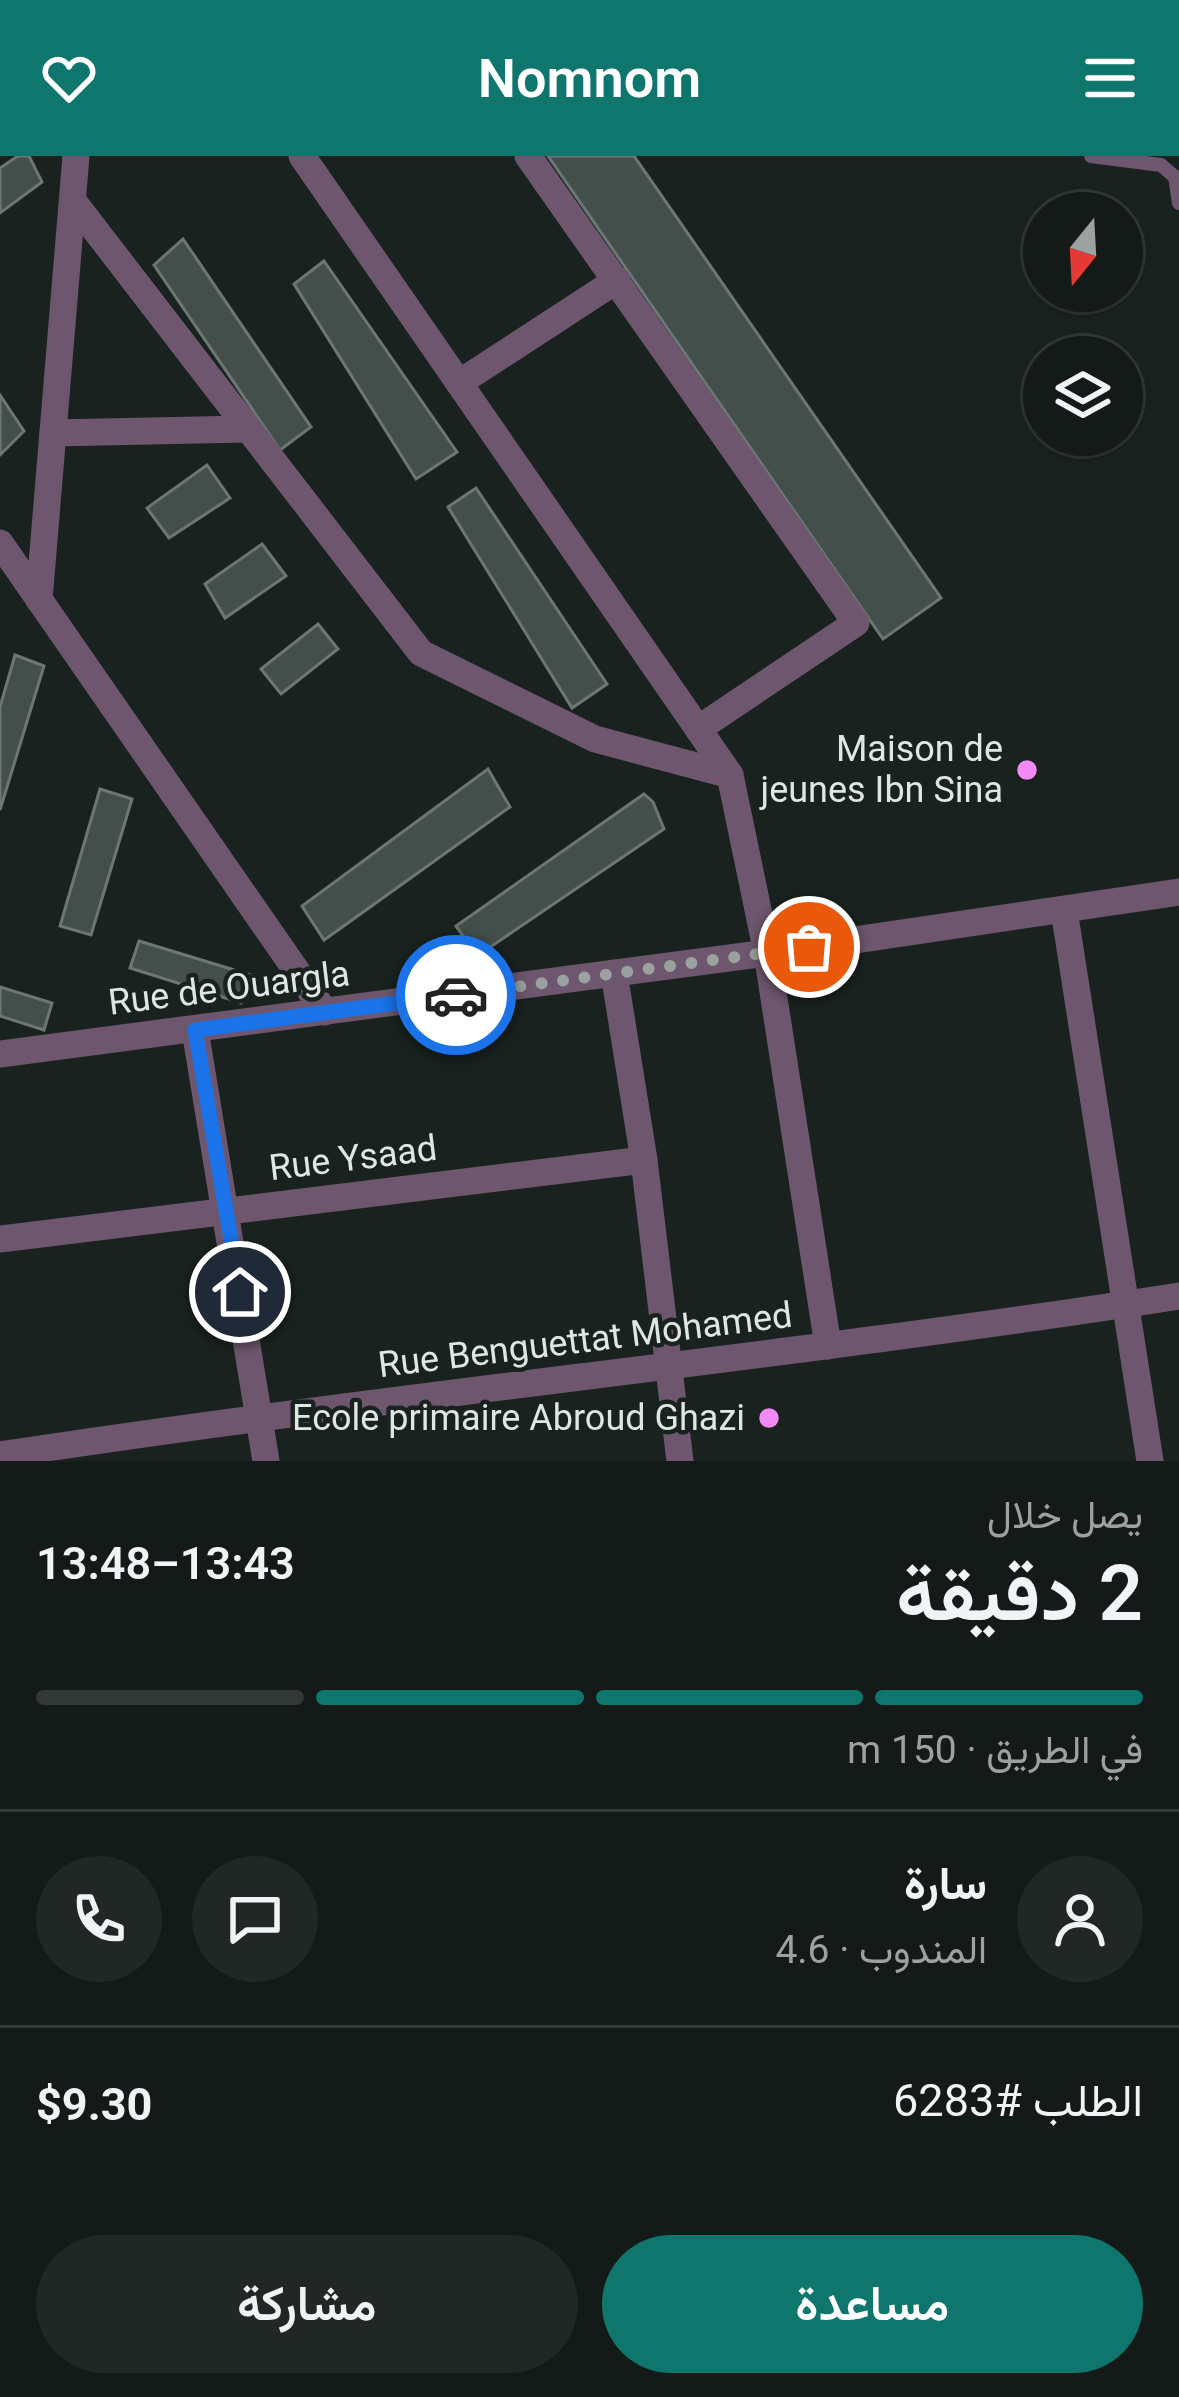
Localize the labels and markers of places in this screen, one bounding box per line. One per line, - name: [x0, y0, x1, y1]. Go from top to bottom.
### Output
- place label: Maison de jeunes Ibn Sina: [759, 728, 1003, 811]
- marker: Maison de jeunes Ibn Sina: [1014, 757, 1040, 783]
- pin: [758, 896, 860, 998]
- pin: [189, 1241, 291, 1343]
- place label: Ecole primaire Abroud Ghazi: [292, 1397, 745, 1439]
- marker: Ecole primaire Abroud Ghazi: [756, 1405, 782, 1431]

